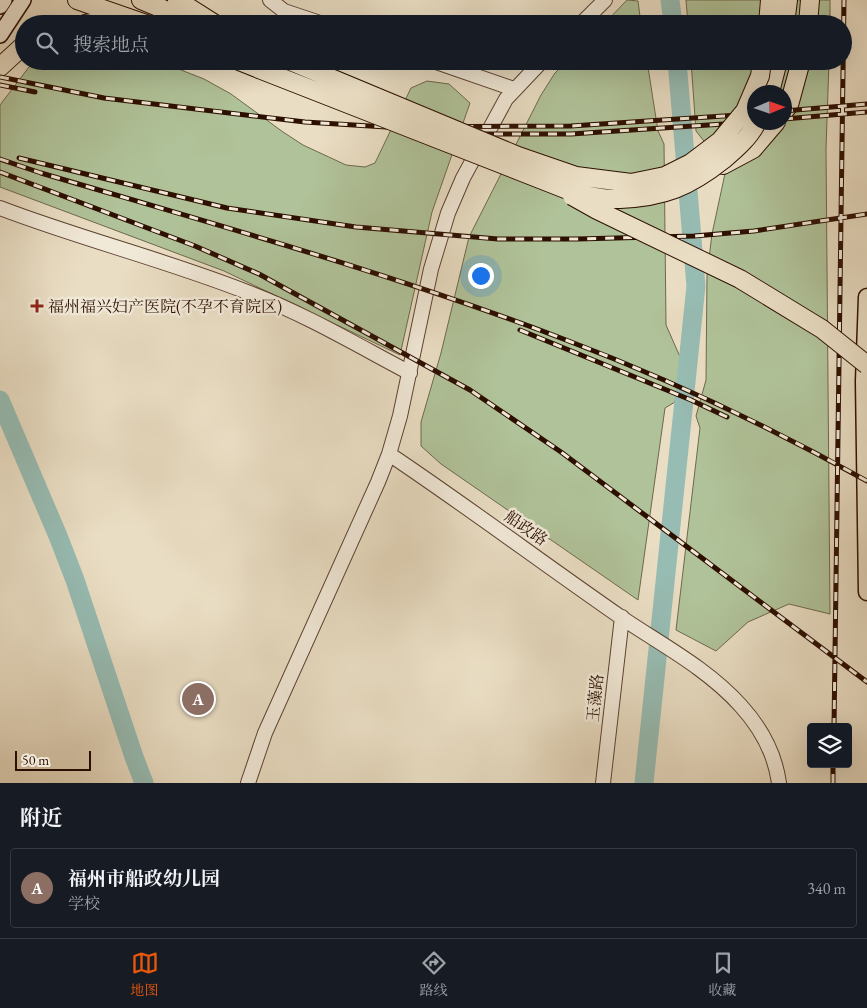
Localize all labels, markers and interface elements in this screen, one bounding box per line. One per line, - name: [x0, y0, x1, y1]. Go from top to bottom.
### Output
- search box: [15, 15, 852, 70]
- icon: search: [33, 29, 61, 57]
- text: 搜索地点: [73, 32, 149, 57]
- north arrow: [747, 85, 792, 130]
- your location: [468, 263, 494, 289]
- place label: 福州福兴妇产医院(不孕不育院区): [48, 296, 282, 317]
- marker: 福州福兴妇产医院(不孕不育院区): [30, 299, 44, 313]
- street label: 船政路: [500, 506, 552, 550]
- street label: 玉藻路: [582, 673, 608, 723]
- pin: A: [182, 680, 214, 718]
- map controls: [807, 723, 852, 768]
- button: layers: [807, 723, 852, 768]
- scale bar: [15, 748, 91, 771]
- text: 50 m: [22, 751, 49, 769]
- text: 附近: [20, 804, 62, 831]
- text: 福州市船政幼儿园: [68, 866, 220, 891]
- text: A: [31, 878, 43, 899]
- text: 340 m: [807, 878, 846, 899]
- text: 学校: [68, 893, 100, 914]
- tab: 地图: [131, 949, 159, 999]
- tab: 路线: [420, 949, 448, 999]
- tab: 收藏: [709, 949, 737, 999]

